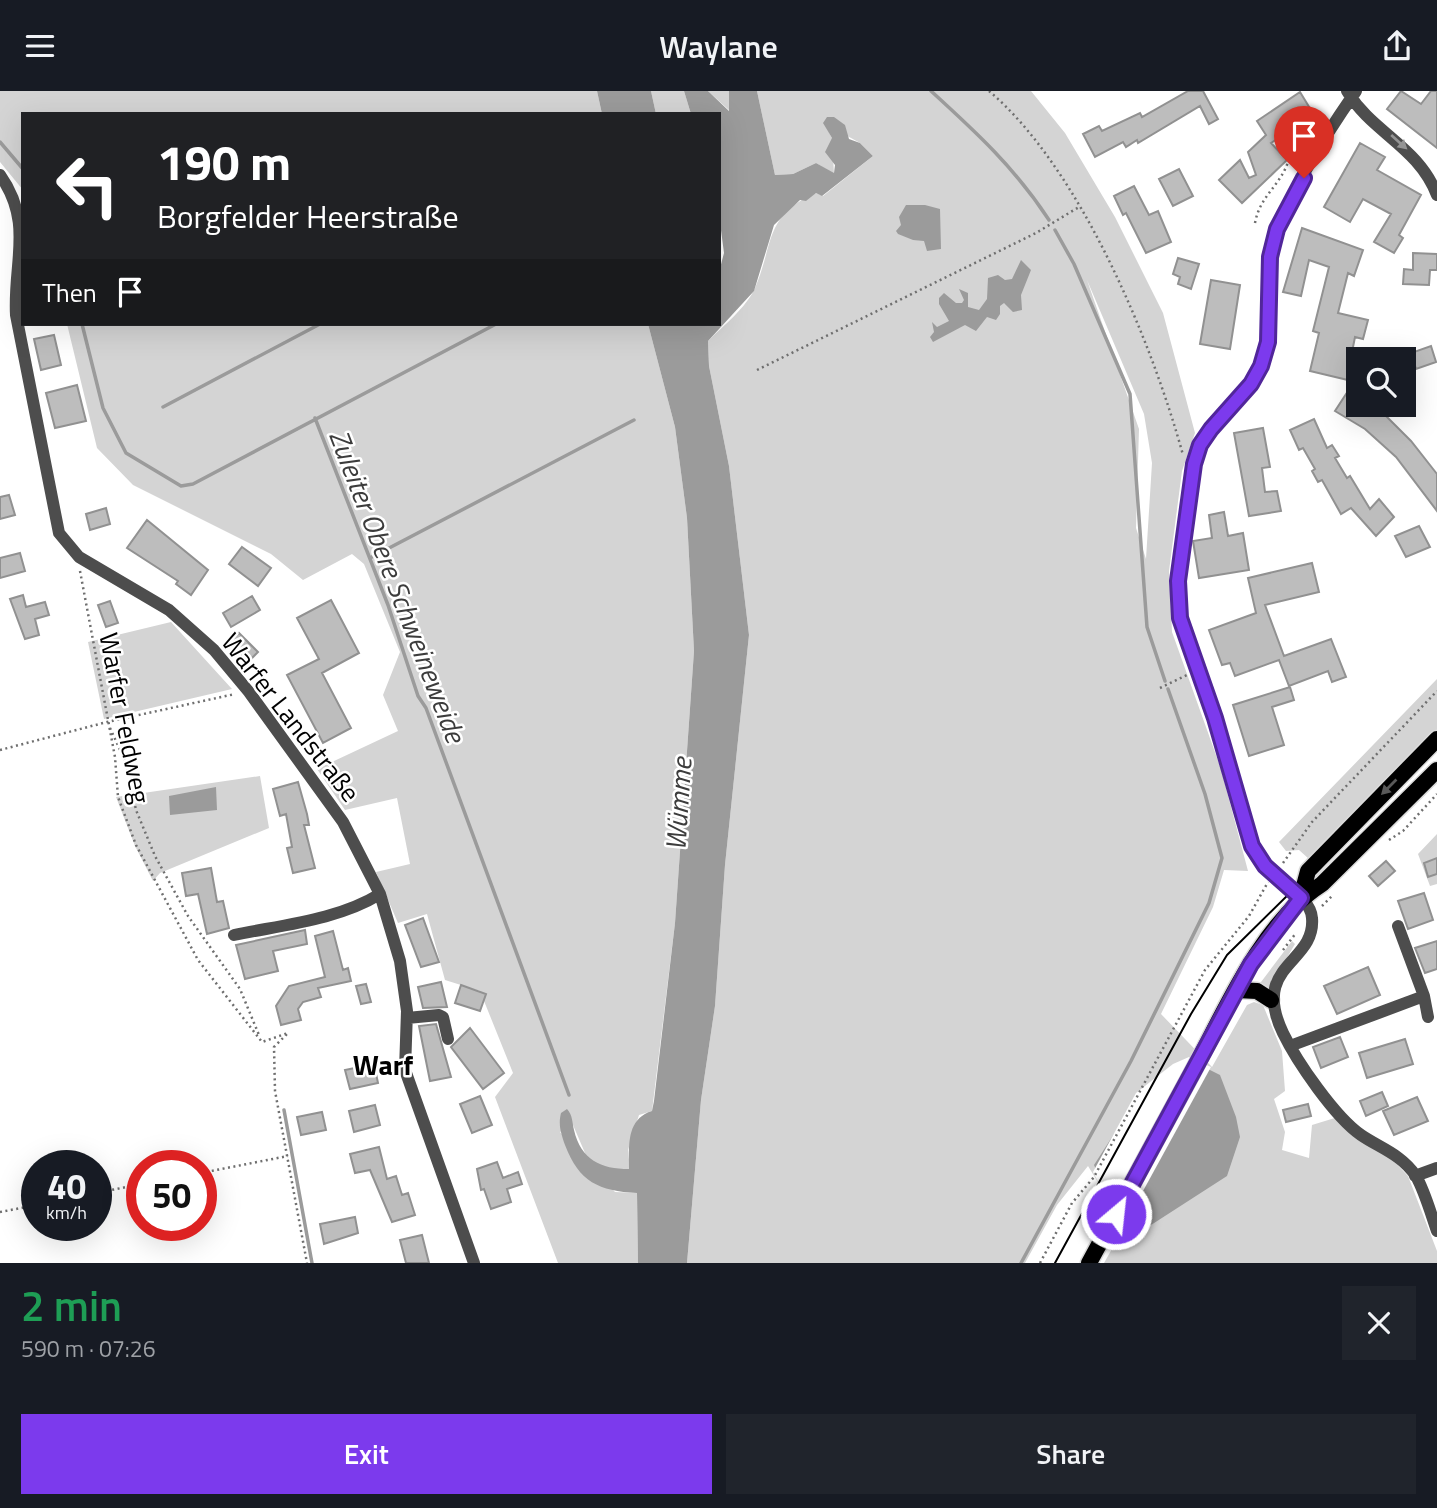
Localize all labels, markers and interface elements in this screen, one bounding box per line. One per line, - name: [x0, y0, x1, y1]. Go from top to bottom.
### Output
- text: Waylane: [659, 22, 778, 70]
- icon: menu: [21, 27, 59, 65]
- icon: share: [1378, 27, 1416, 65]
- pin: [1274, 106, 1334, 178]
- icon: arrive: [1285, 117, 1323, 155]
- text: 190 m: [157, 124, 291, 199]
- one-way arrow: [1390, 134, 1407, 150]
- icon: left: [42, 140, 133, 231]
- text: Borgfelder Heerstraße: [157, 192, 459, 240]
- text: Then: [42, 273, 97, 312]
- icon: arrive: [111, 273, 149, 311]
- map controls: [1346, 347, 1416, 417]
- button: search: [1346, 347, 1416, 417]
- water label: Zuleiter Obere Schweineweide: [318, 423, 478, 751]
- street label: Warfer Landstraße: [212, 624, 370, 810]
- street label: Warfer Feldweg: [89, 629, 161, 807]
- water label: Wümme: [653, 754, 703, 852]
- one-way arrow: [1381, 779, 1398, 795]
- district label: Warf: [353, 1043, 413, 1086]
- speed limit sign: 50: [126, 1150, 217, 1241]
- text: 40: [47, 1159, 86, 1213]
- position arrow: [1079, 1177, 1153, 1251]
- text: km/h: [46, 1199, 87, 1226]
- text: 2 min: [21, 1273, 122, 1337]
- button: close: [1342, 1286, 1416, 1360]
- text: 590 m · 07:26: [21, 1331, 156, 1366]
- button: Exit: [21, 1414, 712, 1494]
- button: Share: [726, 1414, 1416, 1494]

